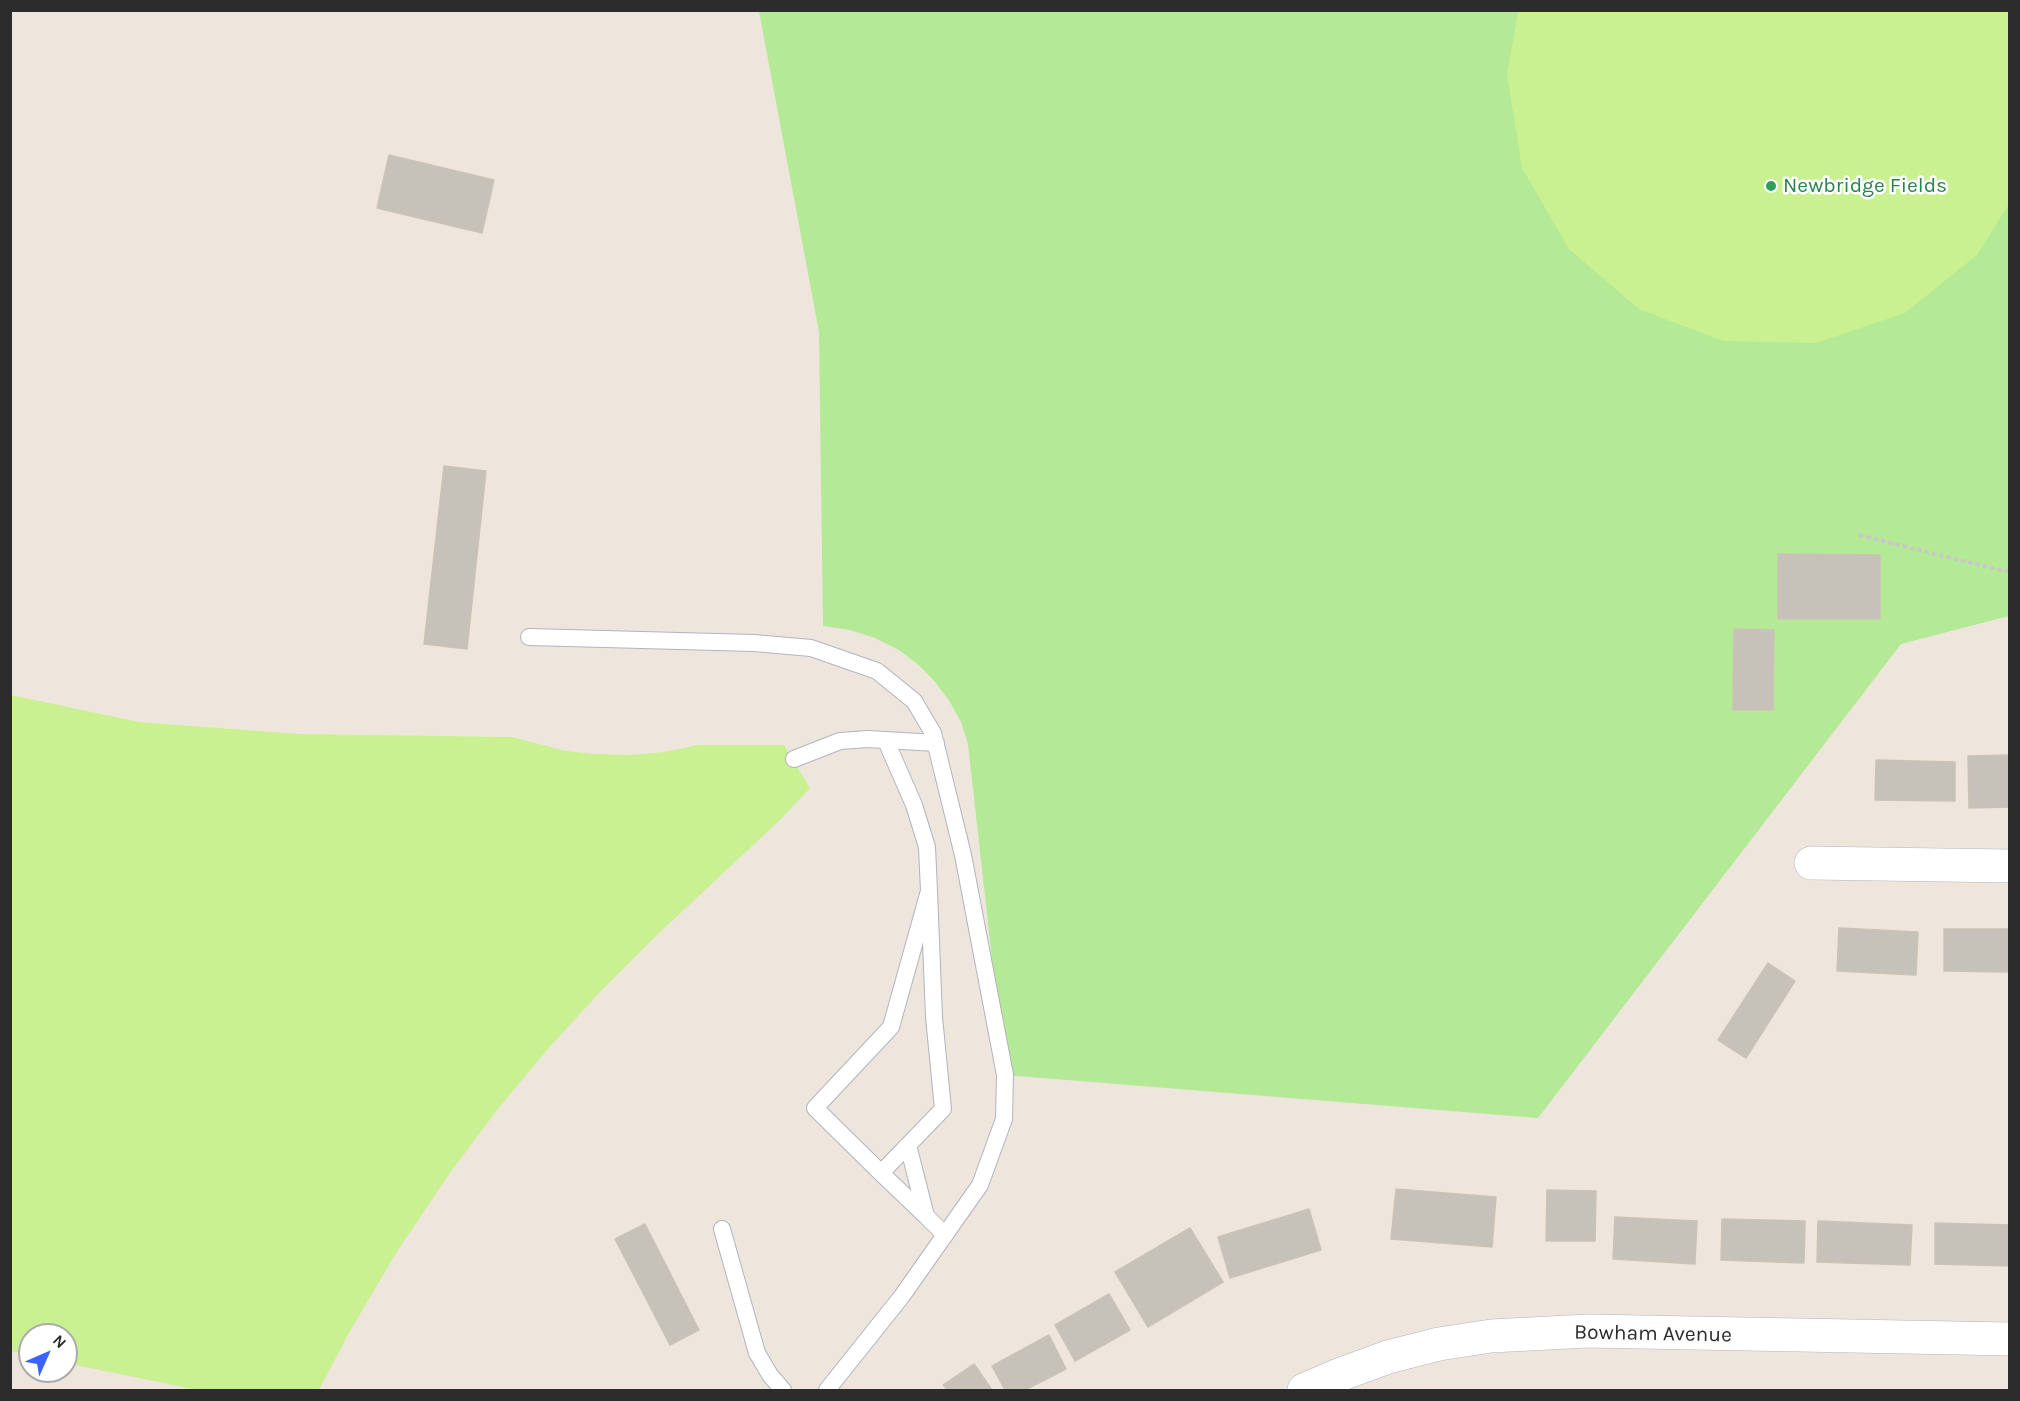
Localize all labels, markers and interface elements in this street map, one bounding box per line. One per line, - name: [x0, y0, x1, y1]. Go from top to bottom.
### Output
- place label: Newbridge Fields: [1783, 173, 1947, 199]
- marker: Newbridge Fields: [1764, 179, 1778, 193]
- street label: Bowham Avenue: [1574, 1320, 1732, 1348]
- north arrow: [18, 1323, 78, 1383]
- text: N: [49, 1331, 70, 1352]

